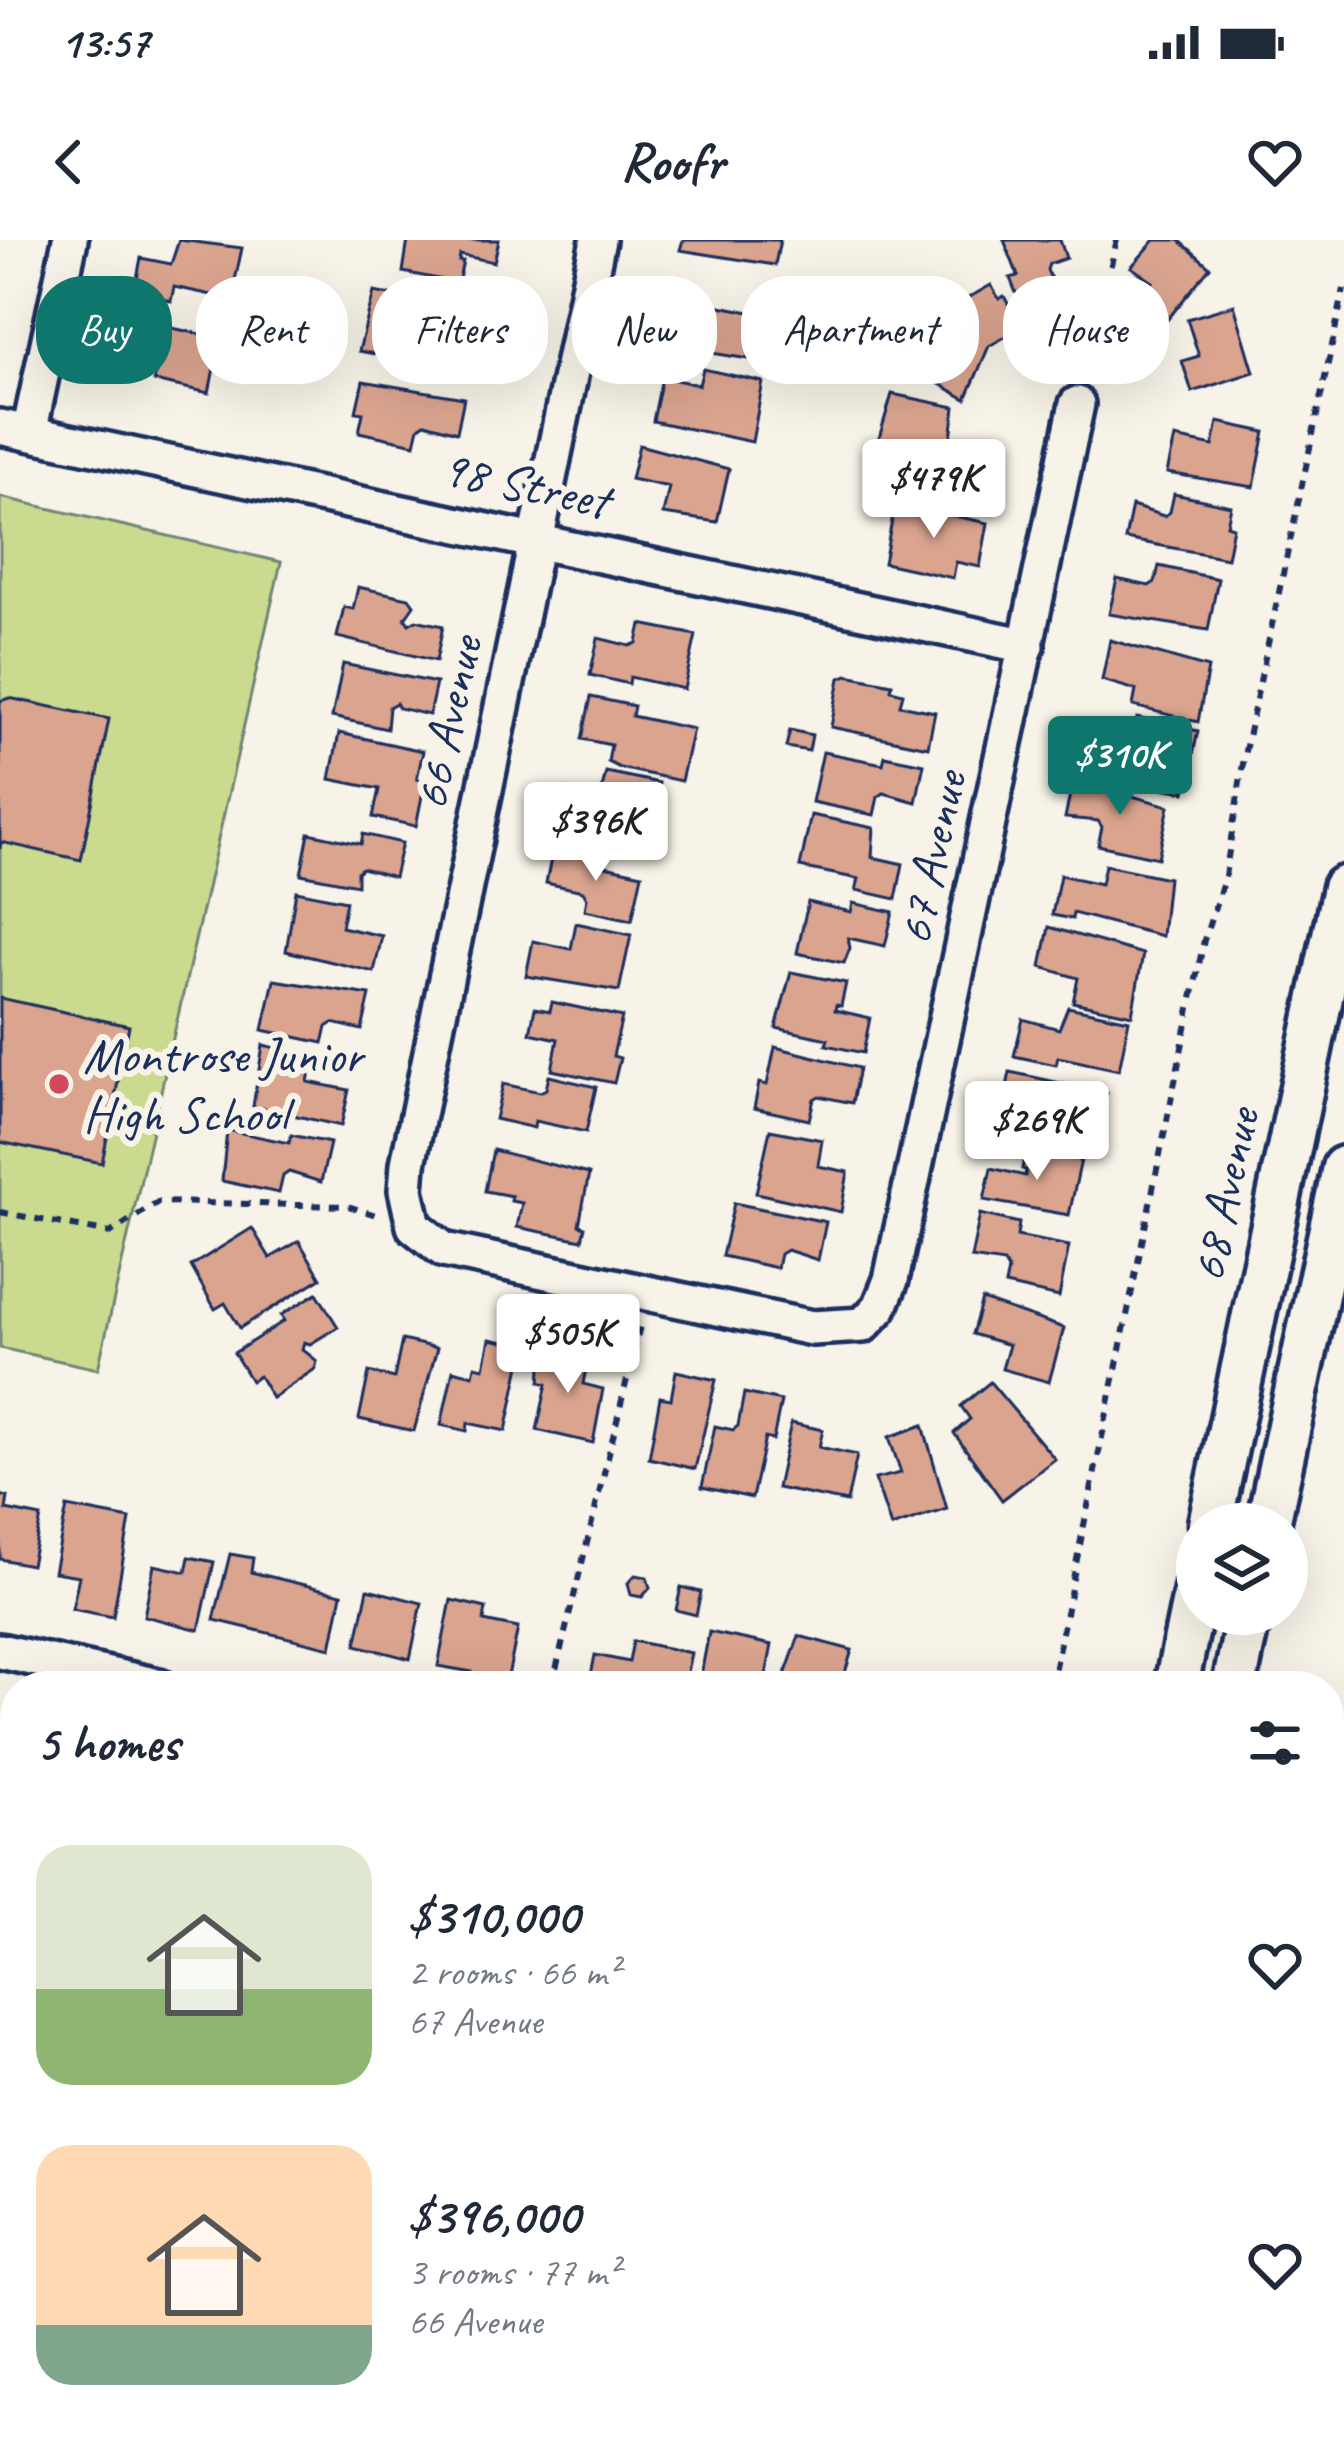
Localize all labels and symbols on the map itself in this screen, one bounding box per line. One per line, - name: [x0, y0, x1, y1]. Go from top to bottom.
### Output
- street label: 98 Street: [436, 435, 620, 534]
- pin: $479K: [850, 439, 1018, 541]
- street label: 66 Avenue: [397, 627, 497, 815]
- pin: $310K: [1036, 716, 1204, 818]
- street label: 67 Avenue: [881, 762, 981, 950]
- pin: $396K: [512, 782, 680, 884]
- place label: Montrose Junior High School: [83, 1023, 366, 1146]
- marker: Montrose Junior High School: [46, 1071, 72, 1097]
- pin: $269K: [953, 1081, 1121, 1183]
- street label: 68 Avenue: [1174, 1099, 1274, 1287]
- pin: $505K: [484, 1294, 652, 1396]

